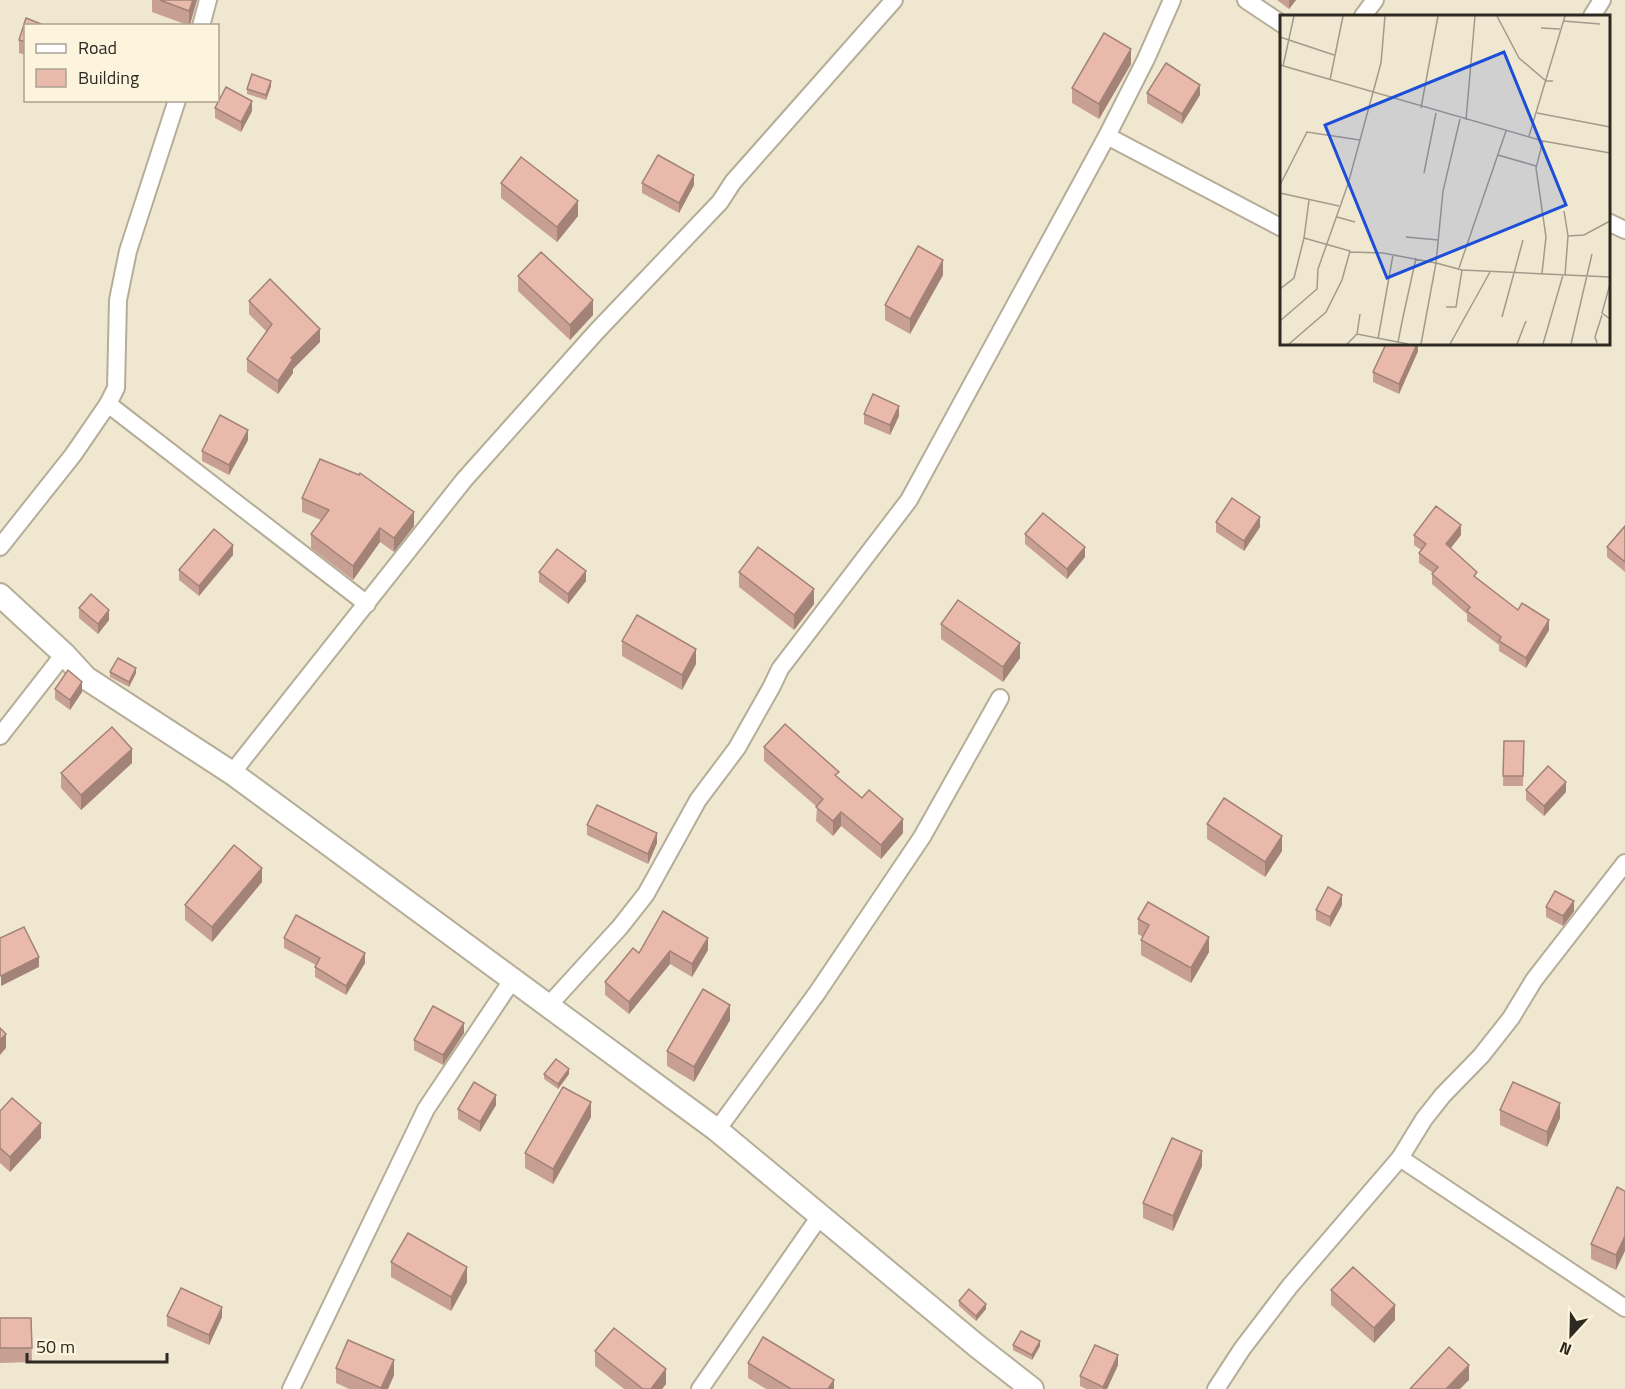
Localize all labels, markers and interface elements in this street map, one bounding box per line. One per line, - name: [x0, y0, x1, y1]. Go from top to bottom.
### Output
- inset map: [1280, 15, 1610, 345]
- legend: [24, 24, 219, 102]
- text: Road: [78, 34, 117, 61]
- text: Building: [78, 64, 139, 91]
- north arrow: [1541, 1305, 1601, 1365]
- scale bar: [27, 1326, 166, 1364]
- text: 50 m: [36, 1333, 75, 1360]
- text: N: [1556, 1336, 1575, 1362]

